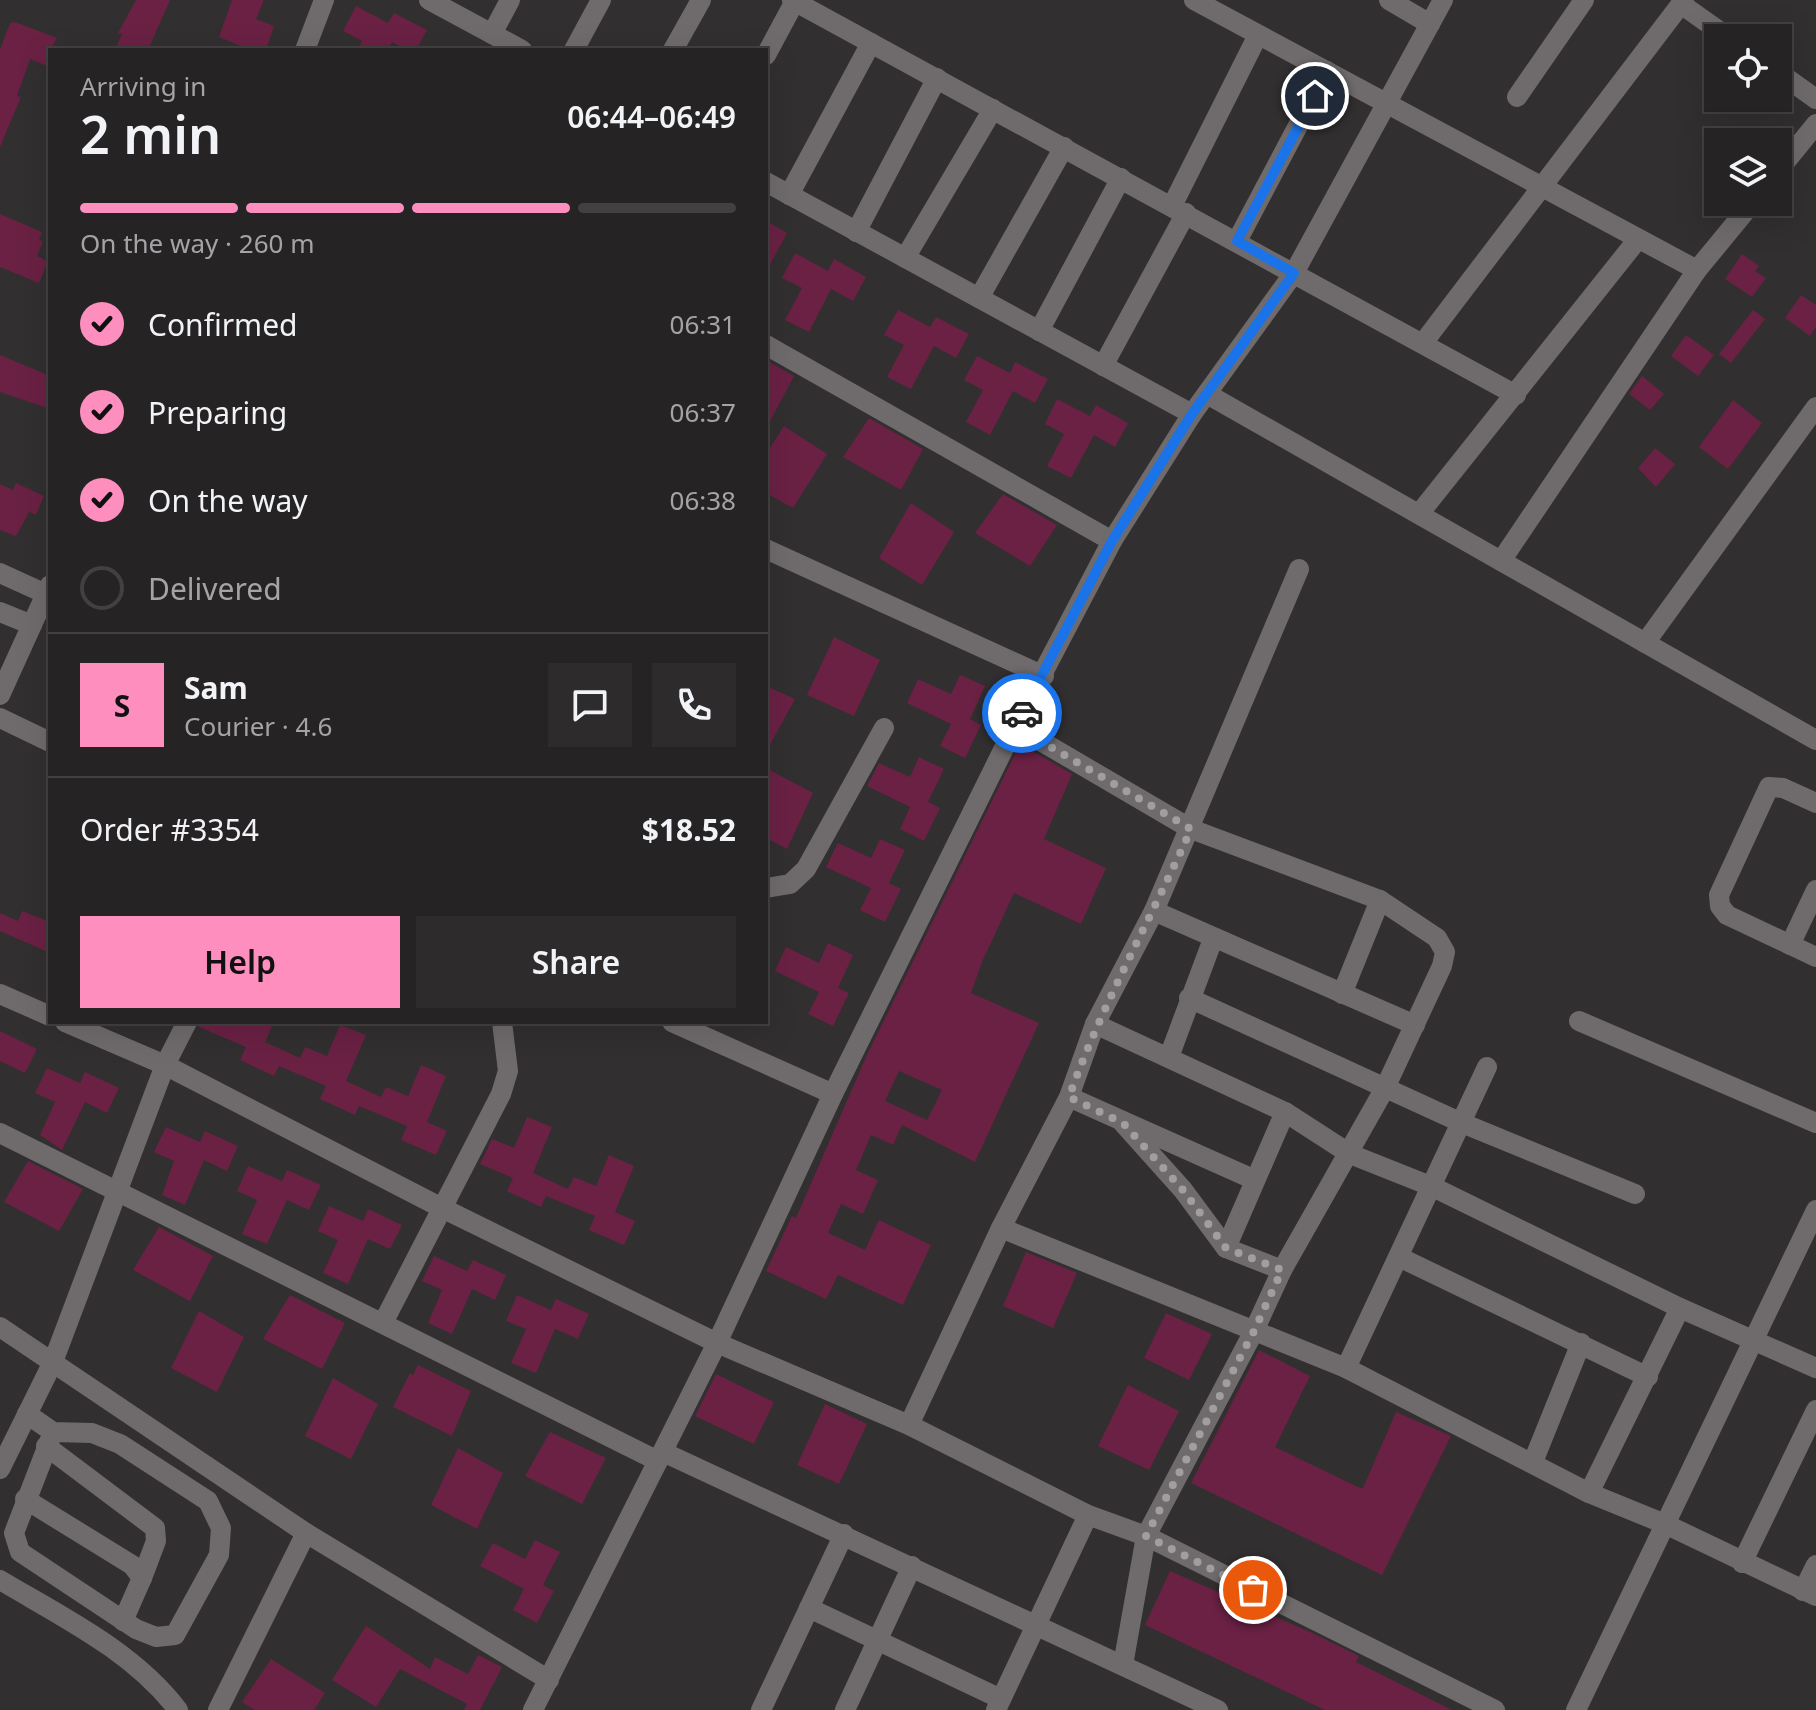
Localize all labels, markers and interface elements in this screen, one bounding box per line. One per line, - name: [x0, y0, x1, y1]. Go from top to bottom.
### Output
- map controls: [1704, 24, 1792, 216]
- button: locate: [1704, 24, 1792, 112]
- pin: [1281, 62, 1349, 130]
- text: Arriving in: [80, 68, 206, 104]
- icon: home: [1293, 74, 1337, 118]
- text: 06:44–06:49: [567, 96, 736, 137]
- text: 2 min: [80, 98, 221, 169]
- button: layers: [1704, 128, 1792, 216]
- text: On the way · 260 m: [80, 225, 314, 261]
- icon: check: [80, 302, 124, 346]
- text: Confirmed: [148, 304, 298, 345]
- text: 06:31: [670, 306, 736, 342]
- icon: check: [80, 390, 124, 434]
- text: Preparing: [148, 392, 287, 433]
- text: 06:37: [670, 394, 736, 430]
- icon: check: [80, 478, 124, 522]
- text: On the way: [148, 480, 308, 521]
- text: 06:38: [670, 482, 736, 518]
- text: Delivered: [148, 568, 282, 609]
- button: chat: [548, 663, 632, 747]
- button: phone: [652, 663, 736, 747]
- text: Sam: [184, 667, 248, 708]
- courier: [982, 673, 1062, 753]
- text: S: [114, 685, 130, 726]
- icon: car: [1000, 691, 1044, 735]
- text: Courier · 4.6: [184, 708, 332, 744]
- text: Order #3354: [80, 809, 259, 850]
- text: $18.52: [642, 809, 736, 850]
- button: Help: [80, 916, 400, 1008]
- button: Share: [416, 916, 736, 1008]
- pin: [1219, 1556, 1287, 1624]
- icon: bag: [1231, 1568, 1275, 1612]

